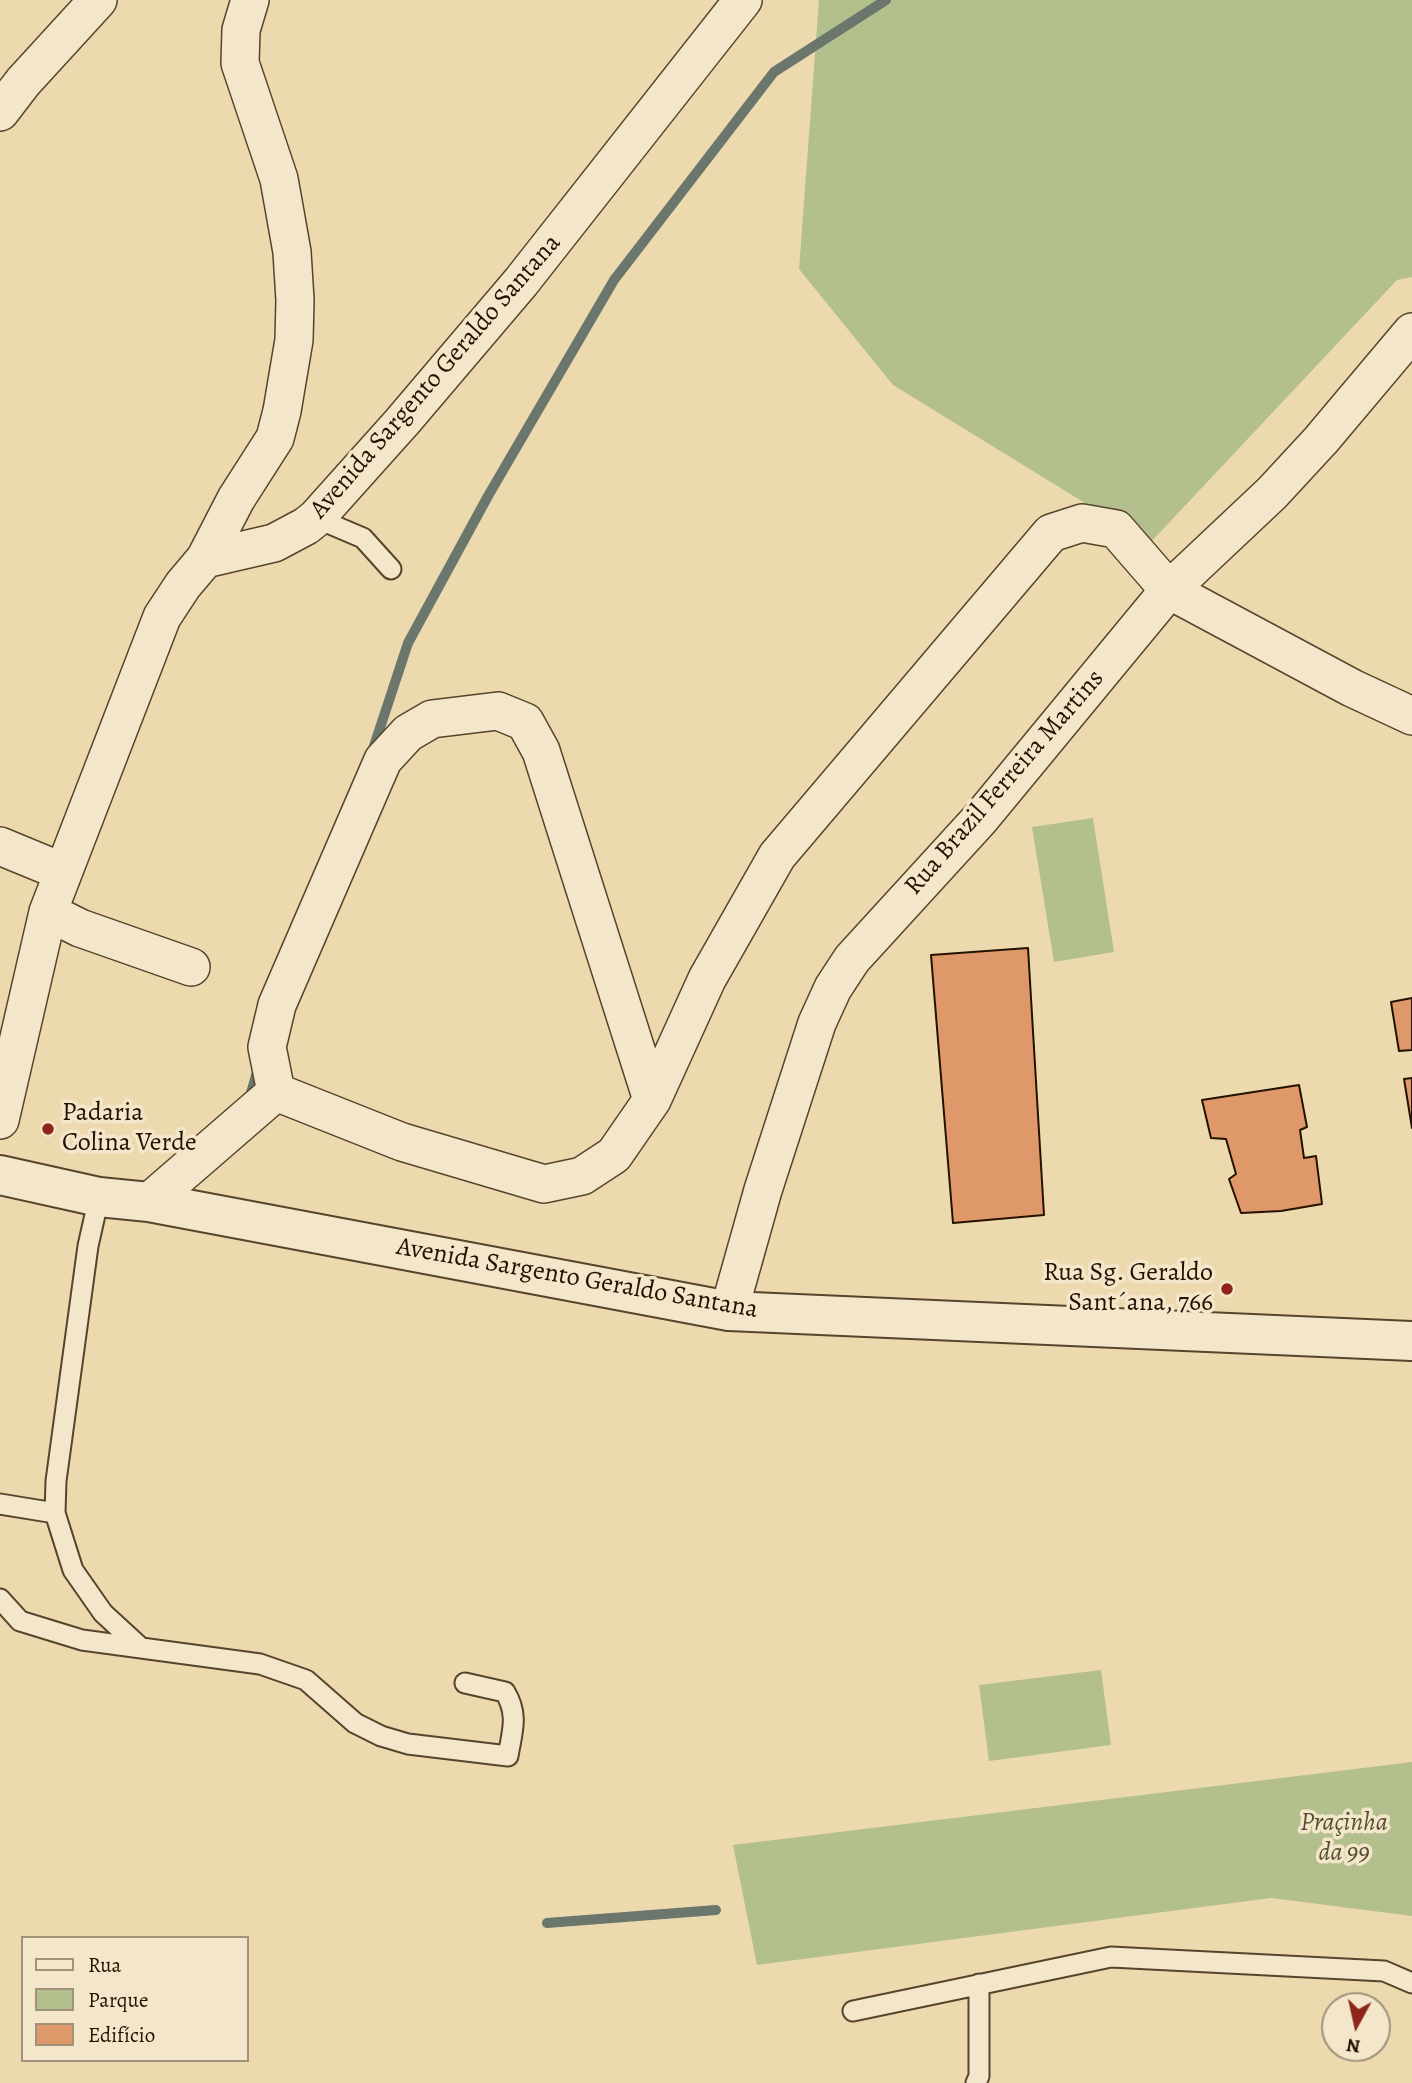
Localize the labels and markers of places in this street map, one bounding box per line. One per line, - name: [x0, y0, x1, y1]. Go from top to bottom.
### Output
- place label: Padaria Colina Verde: [62, 1098, 197, 1160]
- marker: Padaria Colina Verde: [40, 1121, 56, 1137]
- place label: Rua Sg. Geraldo Sant´ana, 766: [1043, 1258, 1213, 1320]
- marker: Rua Sg. Geraldo Sant´ana, 766: [1219, 1281, 1235, 1297]

